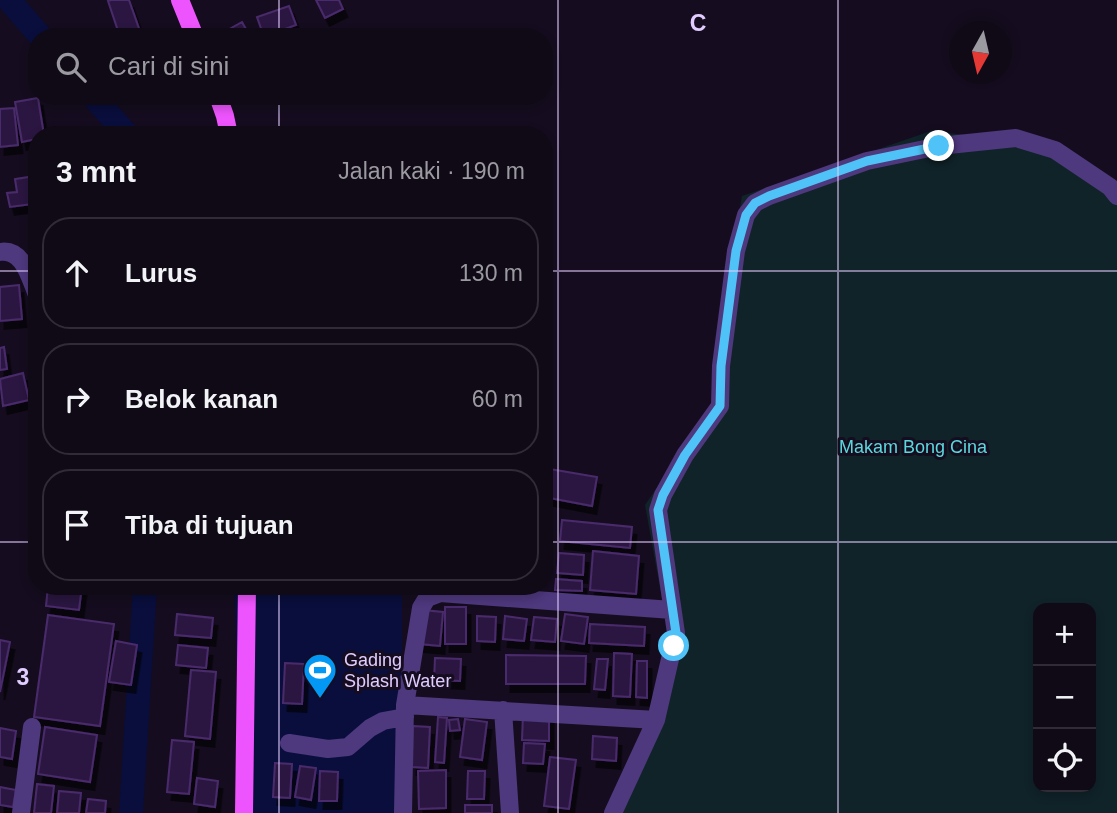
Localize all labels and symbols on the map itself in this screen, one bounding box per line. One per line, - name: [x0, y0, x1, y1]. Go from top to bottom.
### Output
- text: C: [690, 10, 706, 36]
- north arrow: [949, 21, 1012, 84]
- route end: [923, 130, 954, 161]
- park label: Makam Bong Cina: [839, 437, 988, 457]
- route start: [658, 630, 689, 661]
- place label: Gading Splash Water: [344, 650, 451, 691]
- sports icon: Gading Splash Water: [301, 651, 339, 700]
- text: 3: [17, 664, 29, 690]

